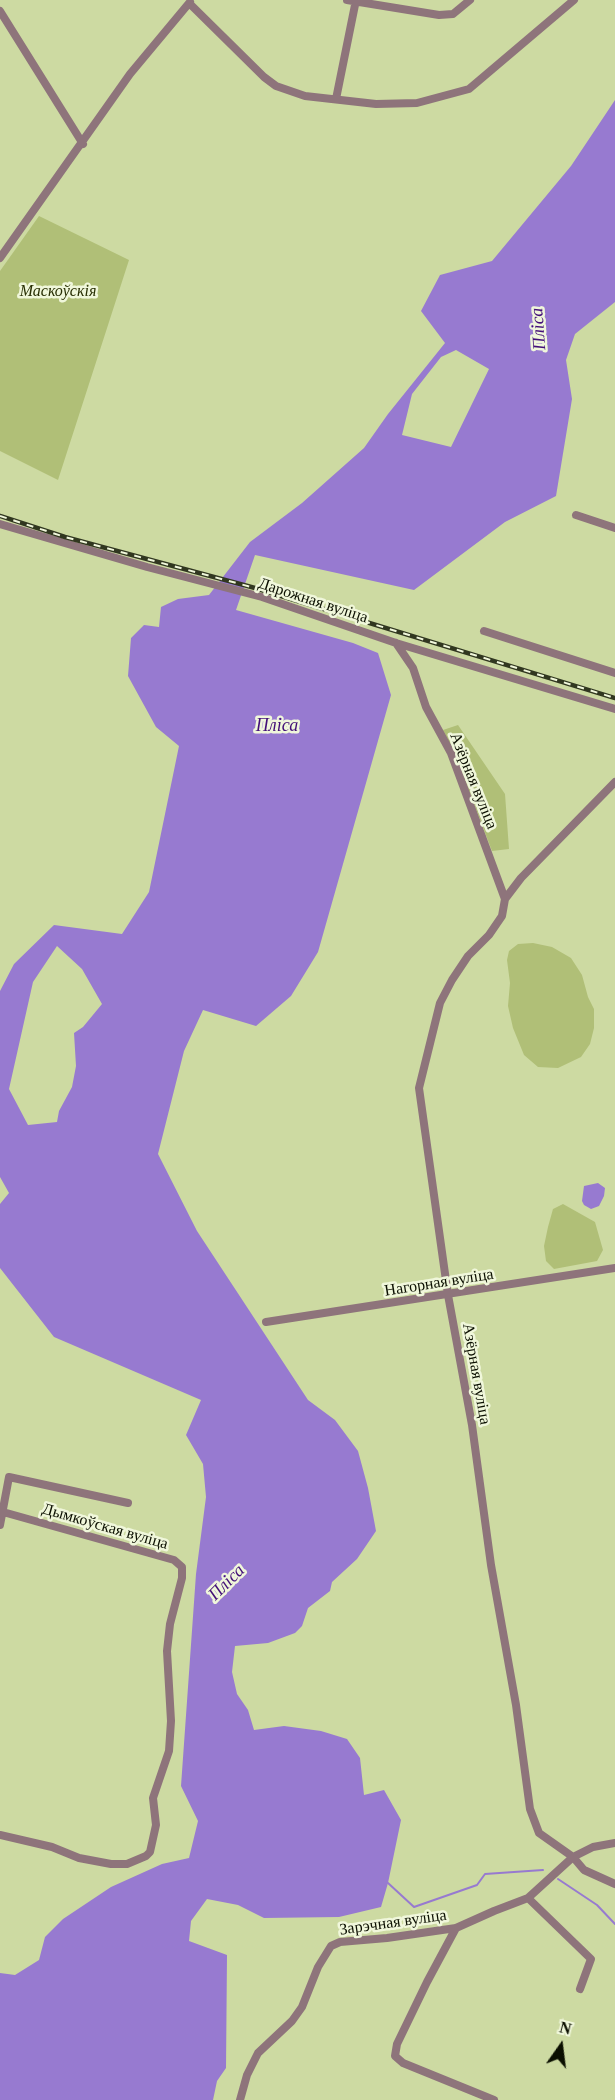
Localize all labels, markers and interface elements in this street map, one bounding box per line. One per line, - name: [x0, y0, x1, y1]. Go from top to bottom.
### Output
- park label: Маскоўскія: [20, 282, 96, 302]
- water label: Пліса: [527, 307, 551, 351]
- street label: Дарожная вуліца: [256, 574, 370, 628]
- water label: Пліса: [256, 715, 298, 737]
- street label: Азёрная вуліца: [445, 730, 501, 832]
- street label: Нагорная вуліца: [383, 1265, 495, 1301]
- street label: Азёрная вуліца: [458, 1322, 494, 1426]
- street label: Дымкоўская вуліца: [40, 1500, 170, 1554]
- water label: Пліса: [204, 1560, 250, 1606]
- street label: Зарэчная вуліца: [338, 1906, 448, 1940]
- north arrow: [531, 2016, 591, 2076]
- text: N: [558, 2018, 573, 2038]

